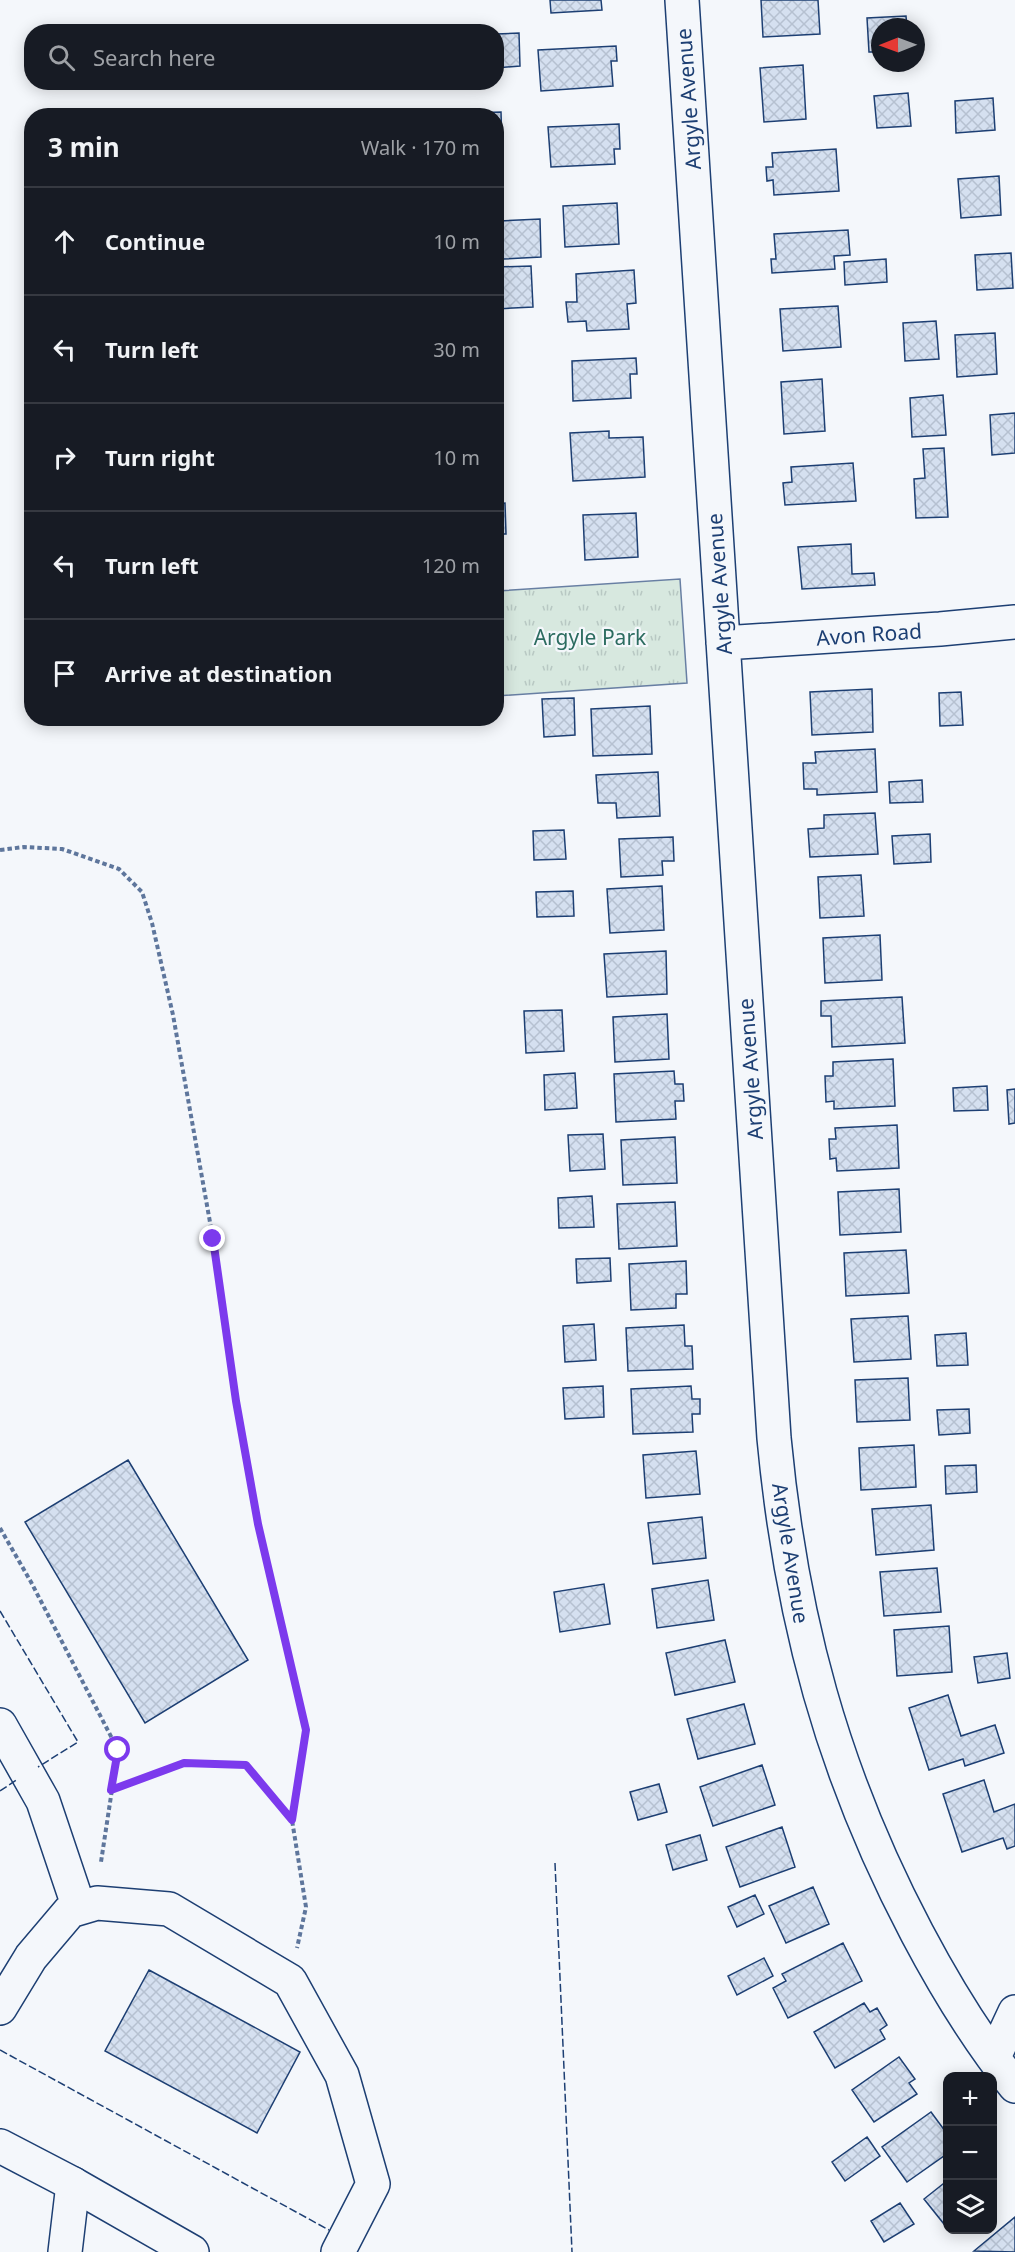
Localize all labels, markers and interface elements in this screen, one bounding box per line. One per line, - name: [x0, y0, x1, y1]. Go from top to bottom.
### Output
- north arrow: [871, 18, 925, 72]
- search box: [24, 24, 504, 90]
- street label: Argyle Avenue: [669, 27, 707, 171]
- icon: search: [45, 41, 78, 74]
- text: Search here: [93, 42, 215, 72]
- text: 3 min: [48, 129, 120, 165]
- text: Walk · 170 m: [361, 134, 480, 161]
- icon: ahead: [48, 225, 81, 258]
- text: Continue: [105, 226, 205, 256]
- text: 10 m: [433, 228, 480, 255]
- icon: left: [48, 333, 81, 366]
- text: Turn left: [105, 334, 199, 364]
- text: 30 m: [433, 336, 480, 363]
- icon: right: [48, 441, 81, 474]
- text: Turn right: [105, 442, 215, 472]
- text: 10 m: [433, 444, 480, 471]
- street label: Argyle Avenue: [700, 512, 738, 656]
- icon: left: [48, 549, 81, 582]
- text: Turn left: [105, 550, 199, 580]
- text: 120 m: [422, 552, 480, 579]
- street label: Avon Road: [815, 616, 923, 652]
- park label: Argyle Park: [534, 623, 647, 651]
- icon: arrive: [48, 657, 81, 690]
- text: Arrive at destination: [105, 658, 332, 688]
- street label: Argyle Avenue: [731, 997, 769, 1141]
- route end: [199, 1225, 225, 1251]
- street label: Argyle Avenue: [766, 1481, 816, 1625]
- route start: [104, 1736, 130, 1762]
- map controls: [943, 2072, 997, 2234]
- button: +: [943, 2072, 997, 2126]
- button: −: [943, 2126, 997, 2180]
- button: layers: [943, 2180, 997, 2234]

